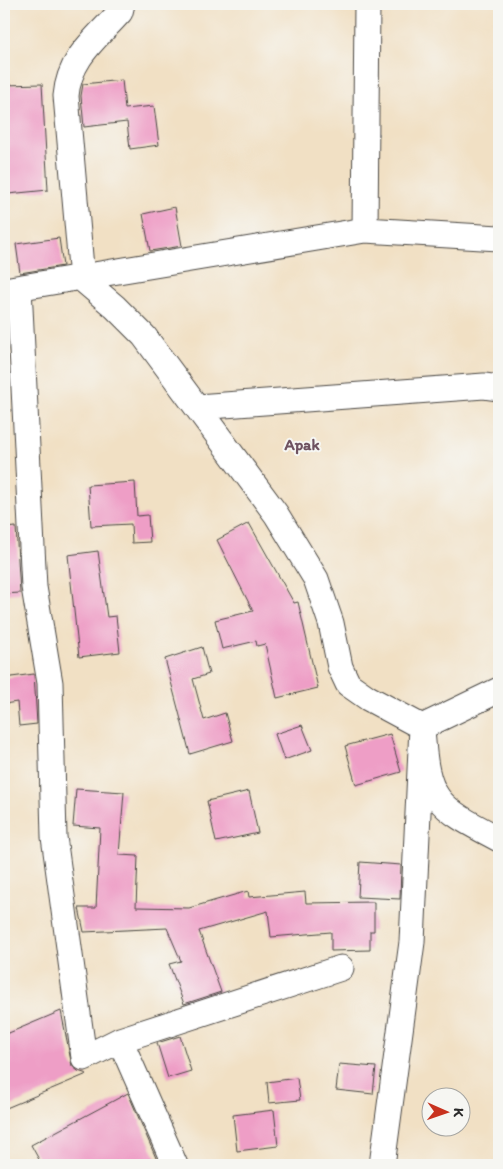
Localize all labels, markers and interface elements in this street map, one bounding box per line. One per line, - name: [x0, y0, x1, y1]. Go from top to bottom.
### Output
- district label: Apak: [283, 435, 320, 455]
- north arrow: [420, 1086, 470, 1136]
- text: K: [450, 1108, 467, 1118]

